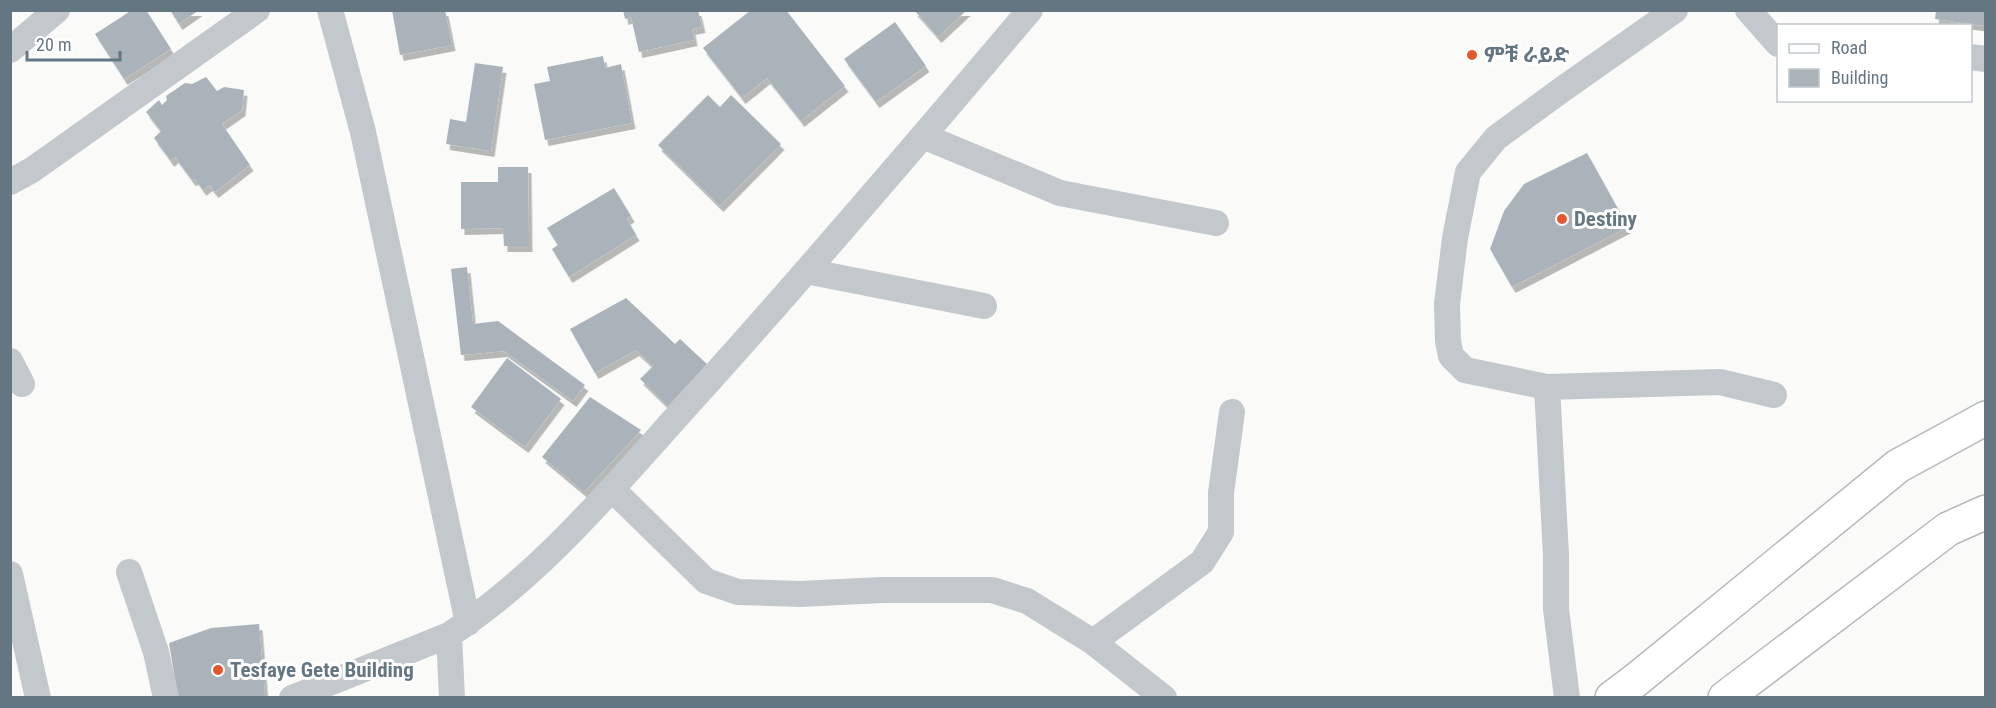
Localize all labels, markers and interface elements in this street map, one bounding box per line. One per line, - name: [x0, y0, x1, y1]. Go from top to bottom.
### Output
- scale bar: [27, 24, 120, 62]
- legend: [1777, 24, 1972, 102]
- text: 20 m: [36, 34, 71, 55]
- text: Road: [1831, 37, 1867, 58]
- place label: ምቹ ራይድ: [1484, 43, 1570, 67]
- marker: ምቹ ራይድ: [1465, 48, 1479, 62]
- text: Building: [1831, 67, 1888, 88]
- place label: Destiny: [1574, 207, 1638, 231]
- marker: Destiny: [1555, 212, 1569, 226]
- place label: Tesfaye Gete Building: [230, 658, 414, 682]
- marker: Tesfaye Gete Building: [211, 663, 225, 677]

